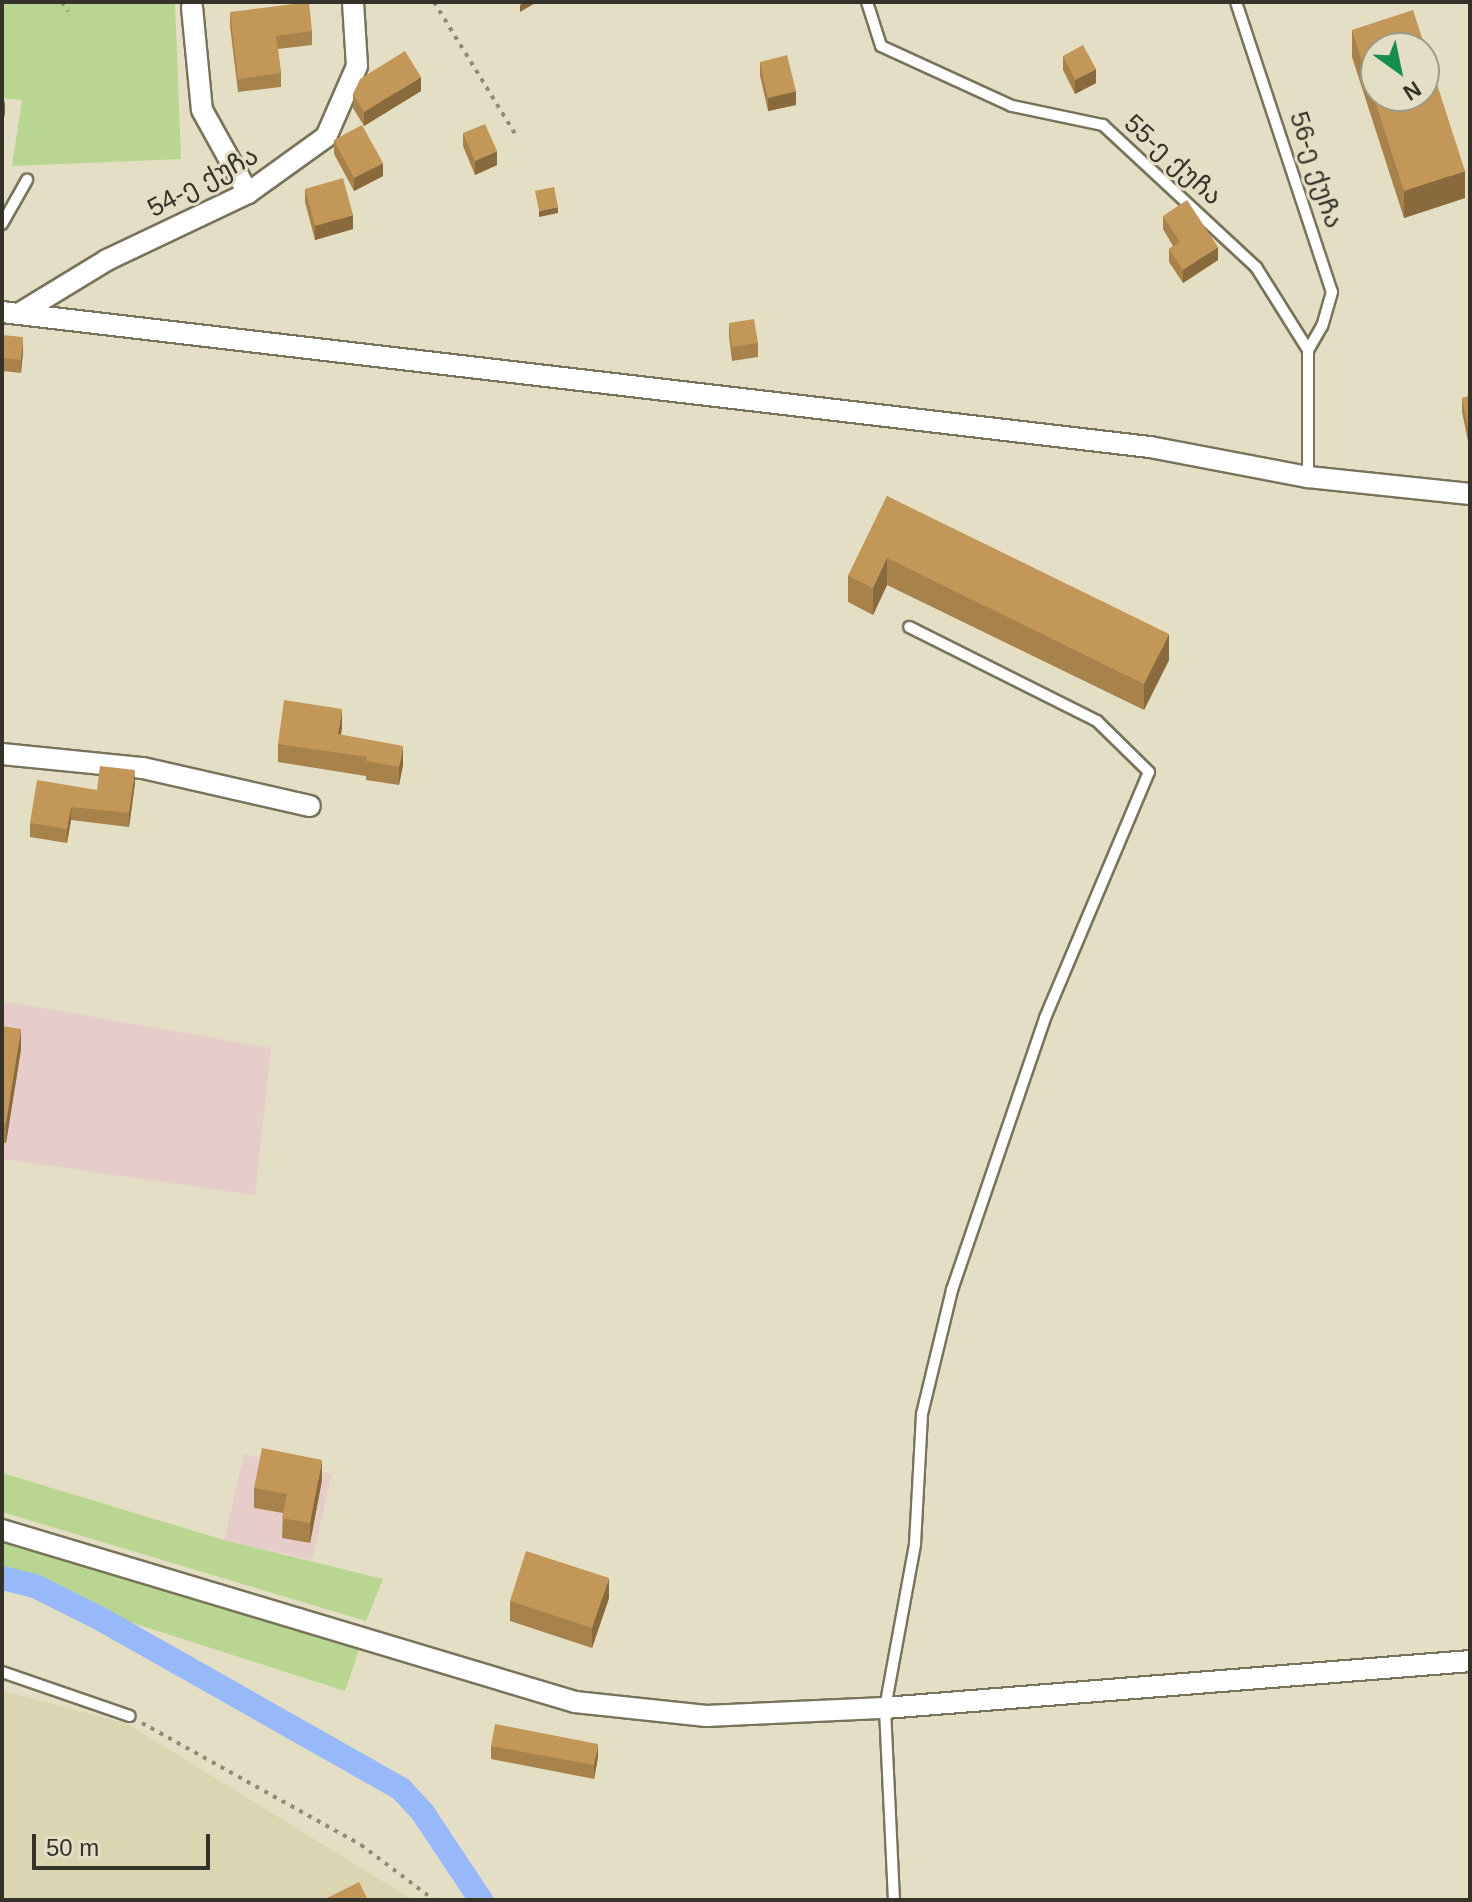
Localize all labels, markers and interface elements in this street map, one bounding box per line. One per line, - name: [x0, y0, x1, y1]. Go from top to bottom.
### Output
- north arrow: [1360, 32, 1440, 112]
- text: N: [1399, 76, 1426, 106]
- street label: 55-ე ქუჩა: [1118, 108, 1228, 212]
- street label: 56-ე ქუჩა: [1282, 108, 1350, 232]
- street label: 54-ე ქუჩა: [142, 140, 264, 224]
- scale bar: [36, 1818, 214, 1868]
- text: 50 m: [46, 1834, 99, 1861]

